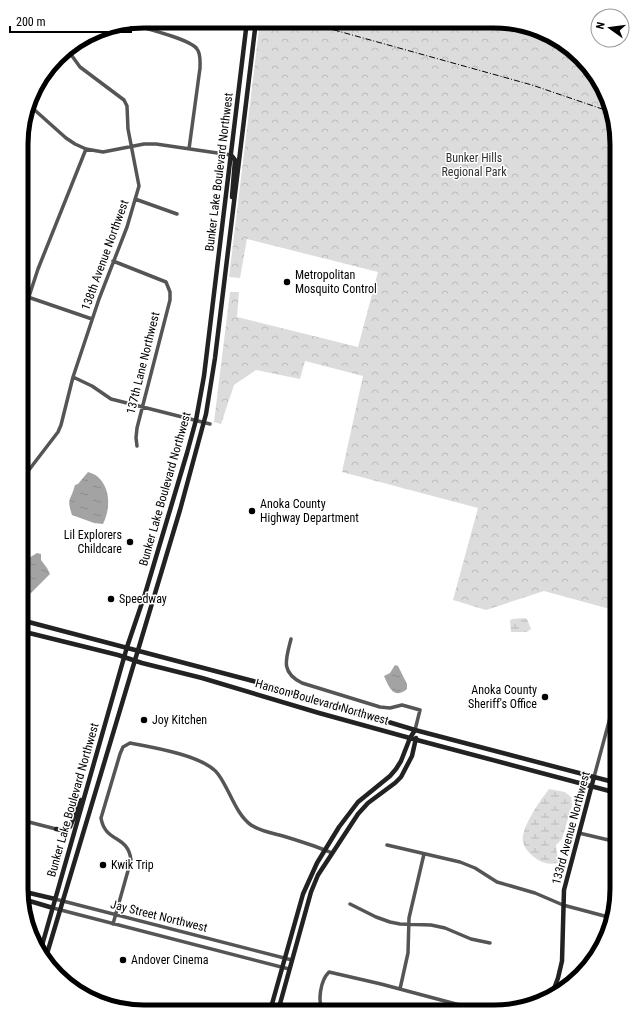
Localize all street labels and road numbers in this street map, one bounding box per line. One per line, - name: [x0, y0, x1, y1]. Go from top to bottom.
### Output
- street label: Bunker Lake Boulevard Northwest: [202, 92, 236, 252]
- street label: 138th Avenue Northwest: [79, 198, 132, 312]
- street label: 137th Lane Northwest: [124, 310, 163, 415]
- street label: Bunker Lake Boulevard Northwest: [136, 410, 194, 568]
- street label: Hanson Boulevard Northwest: [254, 676, 391, 728]
- street label: Bunker Lake Boulevard Northwest: [44, 721, 102, 879]
- street label: 133rd Avenue Northwest: [549, 769, 593, 886]
- street label: Jay Street Northwest: [109, 897, 209, 935]

